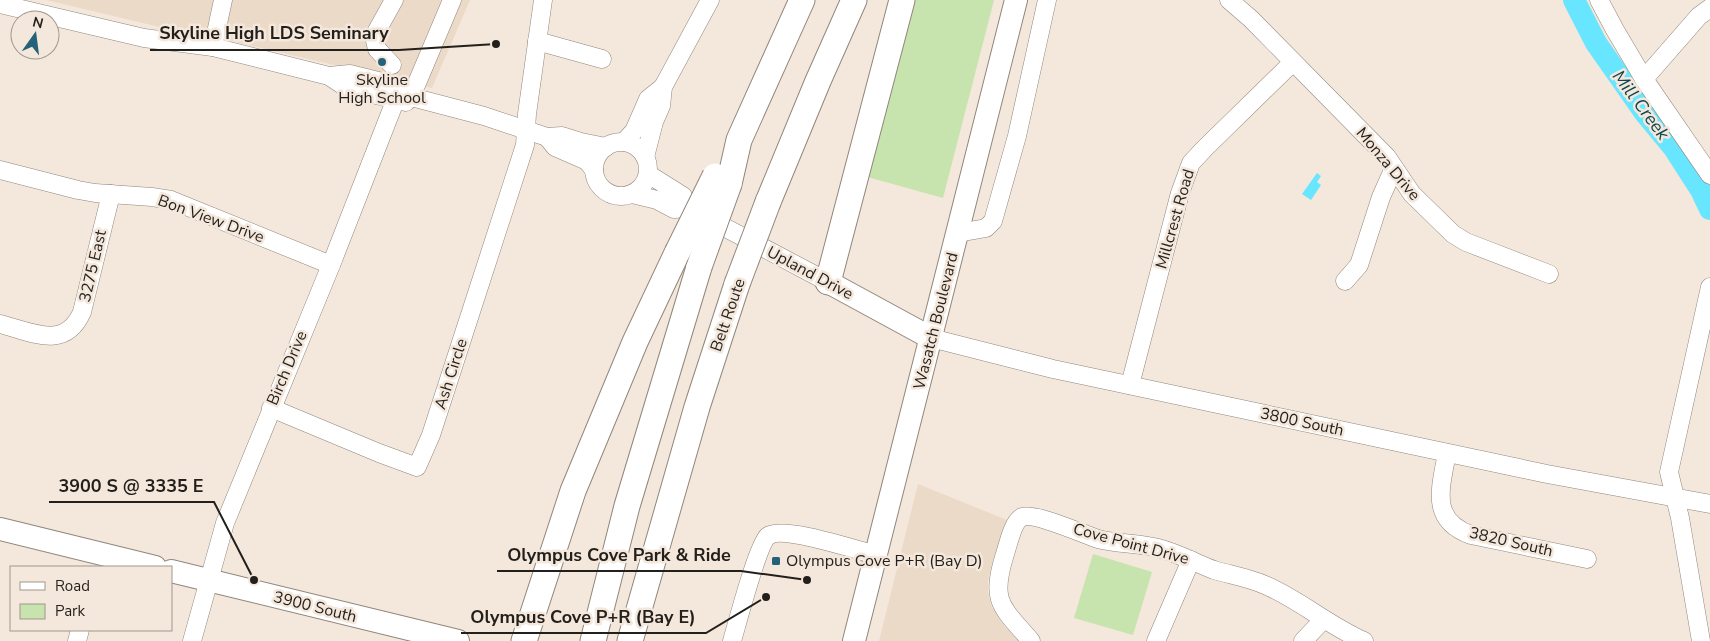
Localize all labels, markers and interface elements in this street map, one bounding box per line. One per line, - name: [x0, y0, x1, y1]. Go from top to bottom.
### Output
- north arrow: [10, 10, 60, 60]
- text: N: [31, 12, 45, 33]
- callout: Skyline High LDS Seminary: [150, 17, 399, 50]
- text: Skyline High LDS Seminary: [159, 21, 389, 45]
- marker: Skyline High School: [376, 56, 388, 68]
- water label: Mill Creek: [1607, 65, 1676, 146]
- place label: Skyline High School: [338, 69, 426, 109]
- street label: Monza Drive: [1351, 123, 1425, 205]
- street label: Millcrest Road: [1150, 167, 1200, 271]
- street label: Bon View Drive: [155, 190, 267, 248]
- street label: 3275 East: [74, 227, 112, 304]
- street label: Upland Drive: [763, 241, 857, 305]
- street label: Wasatch Boulevard: [908, 250, 964, 392]
- street label: Belt Route: [705, 275, 751, 355]
- street label: Birch Drive: [261, 327, 313, 409]
- street label: Ash Circle: [429, 336, 473, 412]
- street label: 3800 South: [1258, 402, 1346, 442]
- callout: 3900 S @ 3335 E: [49, 469, 214, 502]
- text: 3900 S @ 3335 E: [58, 474, 204, 498]
- street label: Cove Point Drive: [1071, 518, 1191, 570]
- street label: 3820 South: [1467, 522, 1555, 562]
- callout: Olympus Cove Park & Ride: [497, 538, 741, 571]
- text: Olympus Cove Park & Ride: [507, 543, 731, 567]
- place label: Olympus Cove P+R (Bay D): [786, 550, 983, 572]
- marker: Olympus Cove P+R (Bay D): [770, 555, 782, 567]
- legend: [10, 566, 172, 631]
- text: Road: [55, 576, 90, 596]
- street label: 3900 South: [271, 586, 359, 628]
- callout: Olympus Cove P+R (Bay E): [461, 600, 706, 633]
- text: Park: [55, 601, 85, 621]
- text: Olympus Cove P+R (Bay E): [470, 605, 696, 629]

